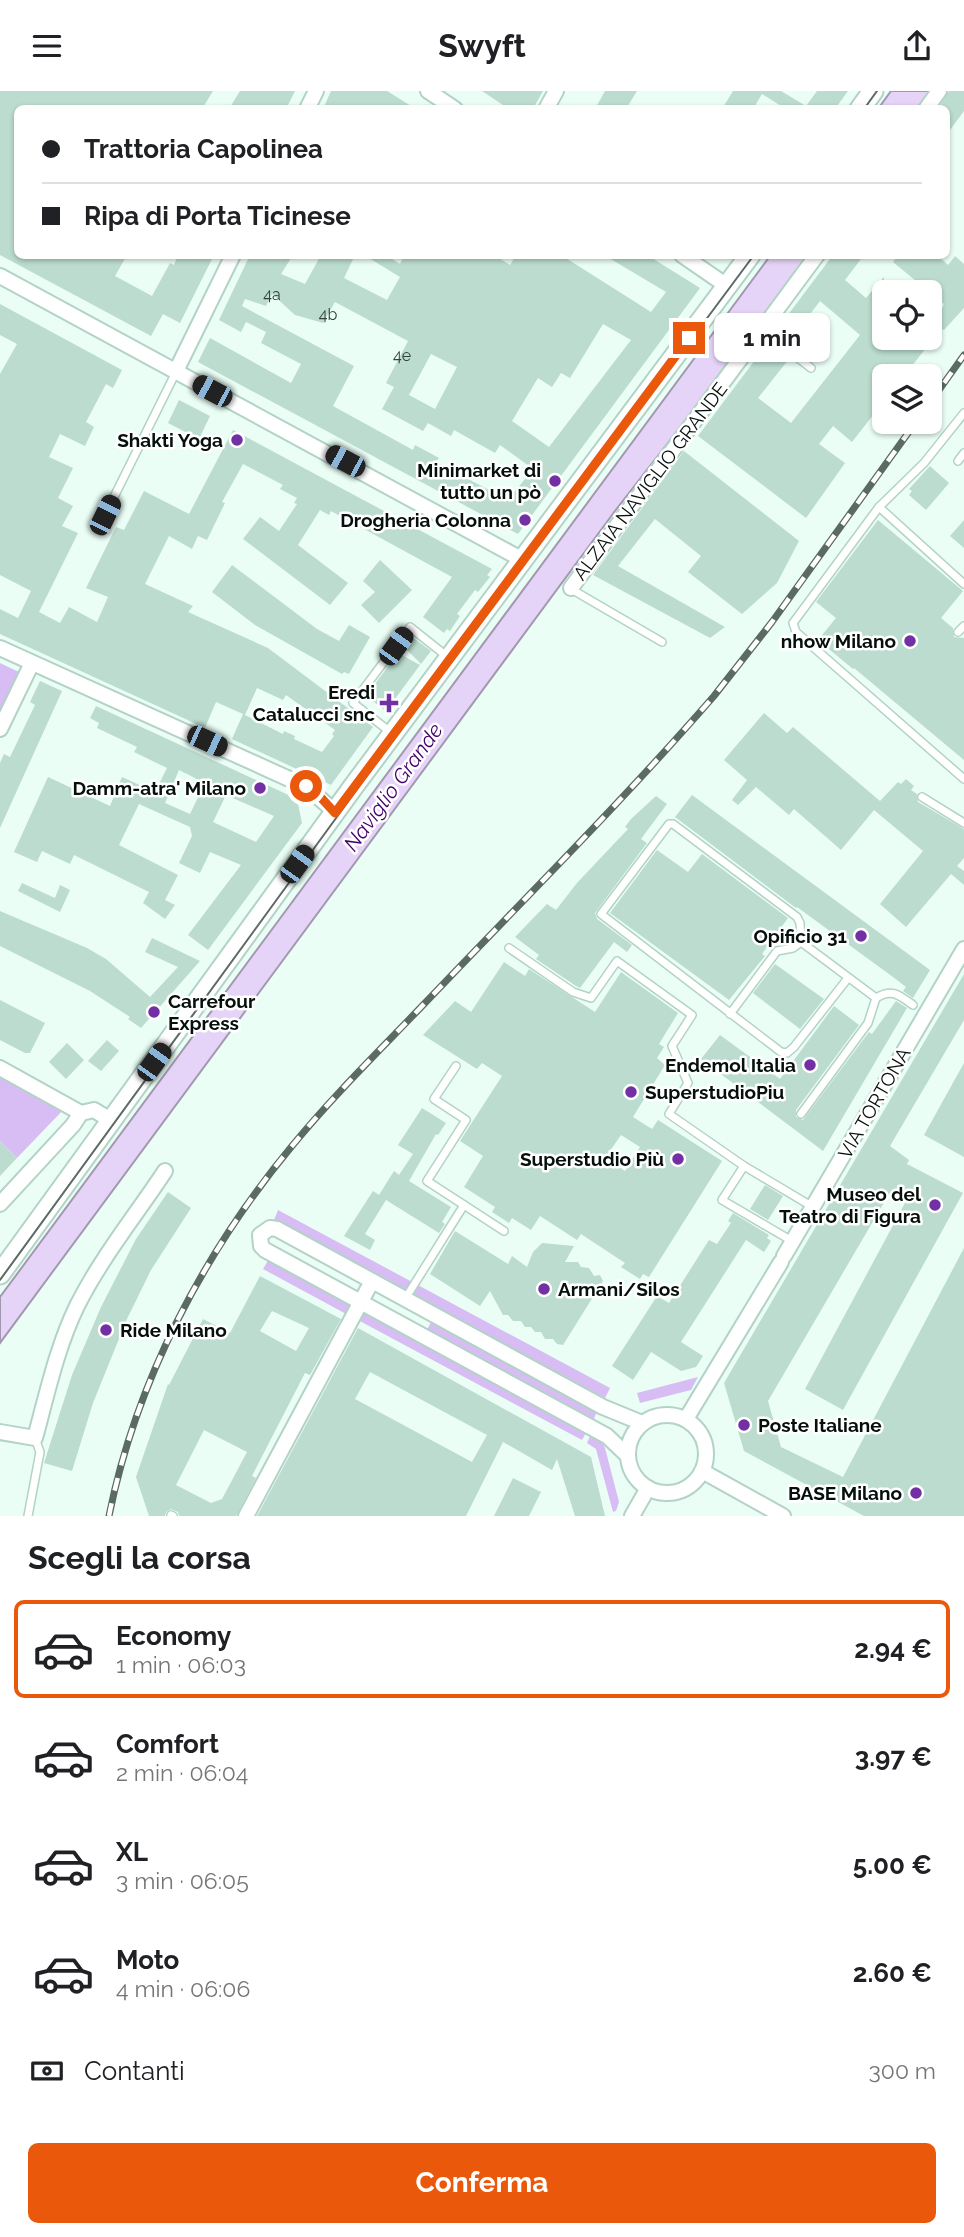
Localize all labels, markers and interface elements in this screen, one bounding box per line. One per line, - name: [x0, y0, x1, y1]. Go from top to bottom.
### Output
- icon: menu: [28, 27, 66, 65]
- text: Swyft: [438, 27, 526, 64]
- icon: share: [898, 27, 936, 65]
- text: Trattoria Capolinea: [84, 134, 323, 164]
- text: Ripa di Porta Ticinese: [84, 201, 351, 231]
- map controls: [872, 280, 942, 434]
- button: locate: [872, 280, 942, 350]
- house number: 4a: [263, 285, 281, 304]
- house number: 4b: [319, 305, 337, 324]
- callout: 1 min: [714, 313, 829, 363]
- route end: [673, 322, 705, 354]
- text: 1 min: [743, 324, 801, 351]
- house number: 4e: [393, 346, 411, 365]
- button: layers: [872, 364, 942, 434]
- car: [189, 372, 236, 410]
- street label: ALZAIA NAVIGLIO GRANDE: [568, 378, 732, 584]
- place label: Shakti Yoga: [117, 429, 223, 451]
- marker: Shakti Yoga: [229, 432, 245, 448]
- car: [322, 442, 369, 480]
- place label: Minimarket di tutto un pò: [417, 459, 541, 503]
- marker: Minimarket di tutto un pò: [547, 473, 563, 489]
- car: [87, 492, 124, 538]
- place label: Drogheria Colonna: [340, 509, 511, 531]
- marker: Drogheria Colonna: [517, 512, 533, 528]
- car: [376, 623, 417, 669]
- place label: nhow Milano: [781, 630, 896, 652]
- marker: nhow Milano: [902, 633, 918, 649]
- place label: Eredi Catalucci snc: [253, 681, 375, 725]
- marker: Eredi Catalucci snc: [381, 695, 397, 711]
- water label: Naviglio Grande: [338, 718, 448, 856]
- car: [184, 723, 231, 759]
- route start: [290, 770, 322, 802]
- place label: Damm-atra' Milano: [72, 777, 246, 799]
- marker: Damm-atra' Milano: [252, 780, 268, 796]
- car: [277, 841, 318, 887]
- place label: Opificio 31: [753, 925, 847, 947]
- marker: Opificio 31: [853, 928, 869, 944]
- place label: Carrefour Express: [168, 990, 256, 1034]
- marker: Carrefour Express: [146, 1004, 162, 1020]
- car: [134, 1039, 175, 1085]
- street label: VIA TORTONA: [833, 1043, 915, 1163]
- place label: Endemol Italia: [665, 1054, 796, 1076]
- marker: Endemol Italia: [802, 1057, 818, 1073]
- place label: SuperstudioPiu: [645, 1081, 784, 1103]
- marker: SuperstudioPiu: [623, 1084, 639, 1100]
- place label: Superstudio Più: [520, 1148, 664, 1170]
- marker: Superstudio Più: [670, 1151, 686, 1167]
- place label: Museo del Teatro di Figura: [779, 1183, 922, 1227]
- marker: Museo del Teatro di Figura: [927, 1197, 943, 1213]
- place label: Armani/Silos: [558, 1278, 680, 1300]
- marker: Armani/Silos: [536, 1281, 552, 1297]
- place label: Ride Milano: [120, 1319, 227, 1341]
- marker: Ride Milano: [98, 1322, 114, 1338]
- place label: Poste Italiane: [758, 1414, 882, 1436]
- marker: Poste Italiane: [736, 1417, 752, 1433]
- place label: BASE Milano: [788, 1482, 902, 1504]
- marker: BASE Milano: [908, 1485, 924, 1501]
- text: Scegli la corsa: [28, 1539, 251, 1576]
- icon: car: [32, 1618, 95, 1681]
- text: Economy: [116, 1621, 231, 1651]
- text: 2.94 €: [854, 1634, 932, 1664]
- text: 1 min · 06:03: [116, 1651, 246, 1678]
- icon: car: [32, 1726, 95, 1789]
- text: Comfort: [116, 1729, 219, 1759]
- text: 3.97 €: [855, 1742, 932, 1772]
- text: 2 min · 06:04: [116, 1759, 248, 1786]
- icon: car: [32, 1834, 95, 1897]
- text: XL: [116, 1837, 148, 1867]
- text: 5.00 €: [853, 1850, 932, 1880]
- text: 3 min · 06:05: [116, 1867, 249, 1894]
- icon: car: [32, 1942, 95, 2005]
- text: Moto: [116, 1945, 179, 1975]
- text: 2.60 €: [853, 1958, 932, 1988]
- text: 4 min · 06:06: [116, 1975, 250, 2002]
- icon: cash: [28, 2052, 66, 2090]
- text: Contanti: [84, 2056, 185, 2086]
- text: 300 m: [869, 2057, 936, 2084]
- button: Conferma: [28, 2143, 936, 2223]

